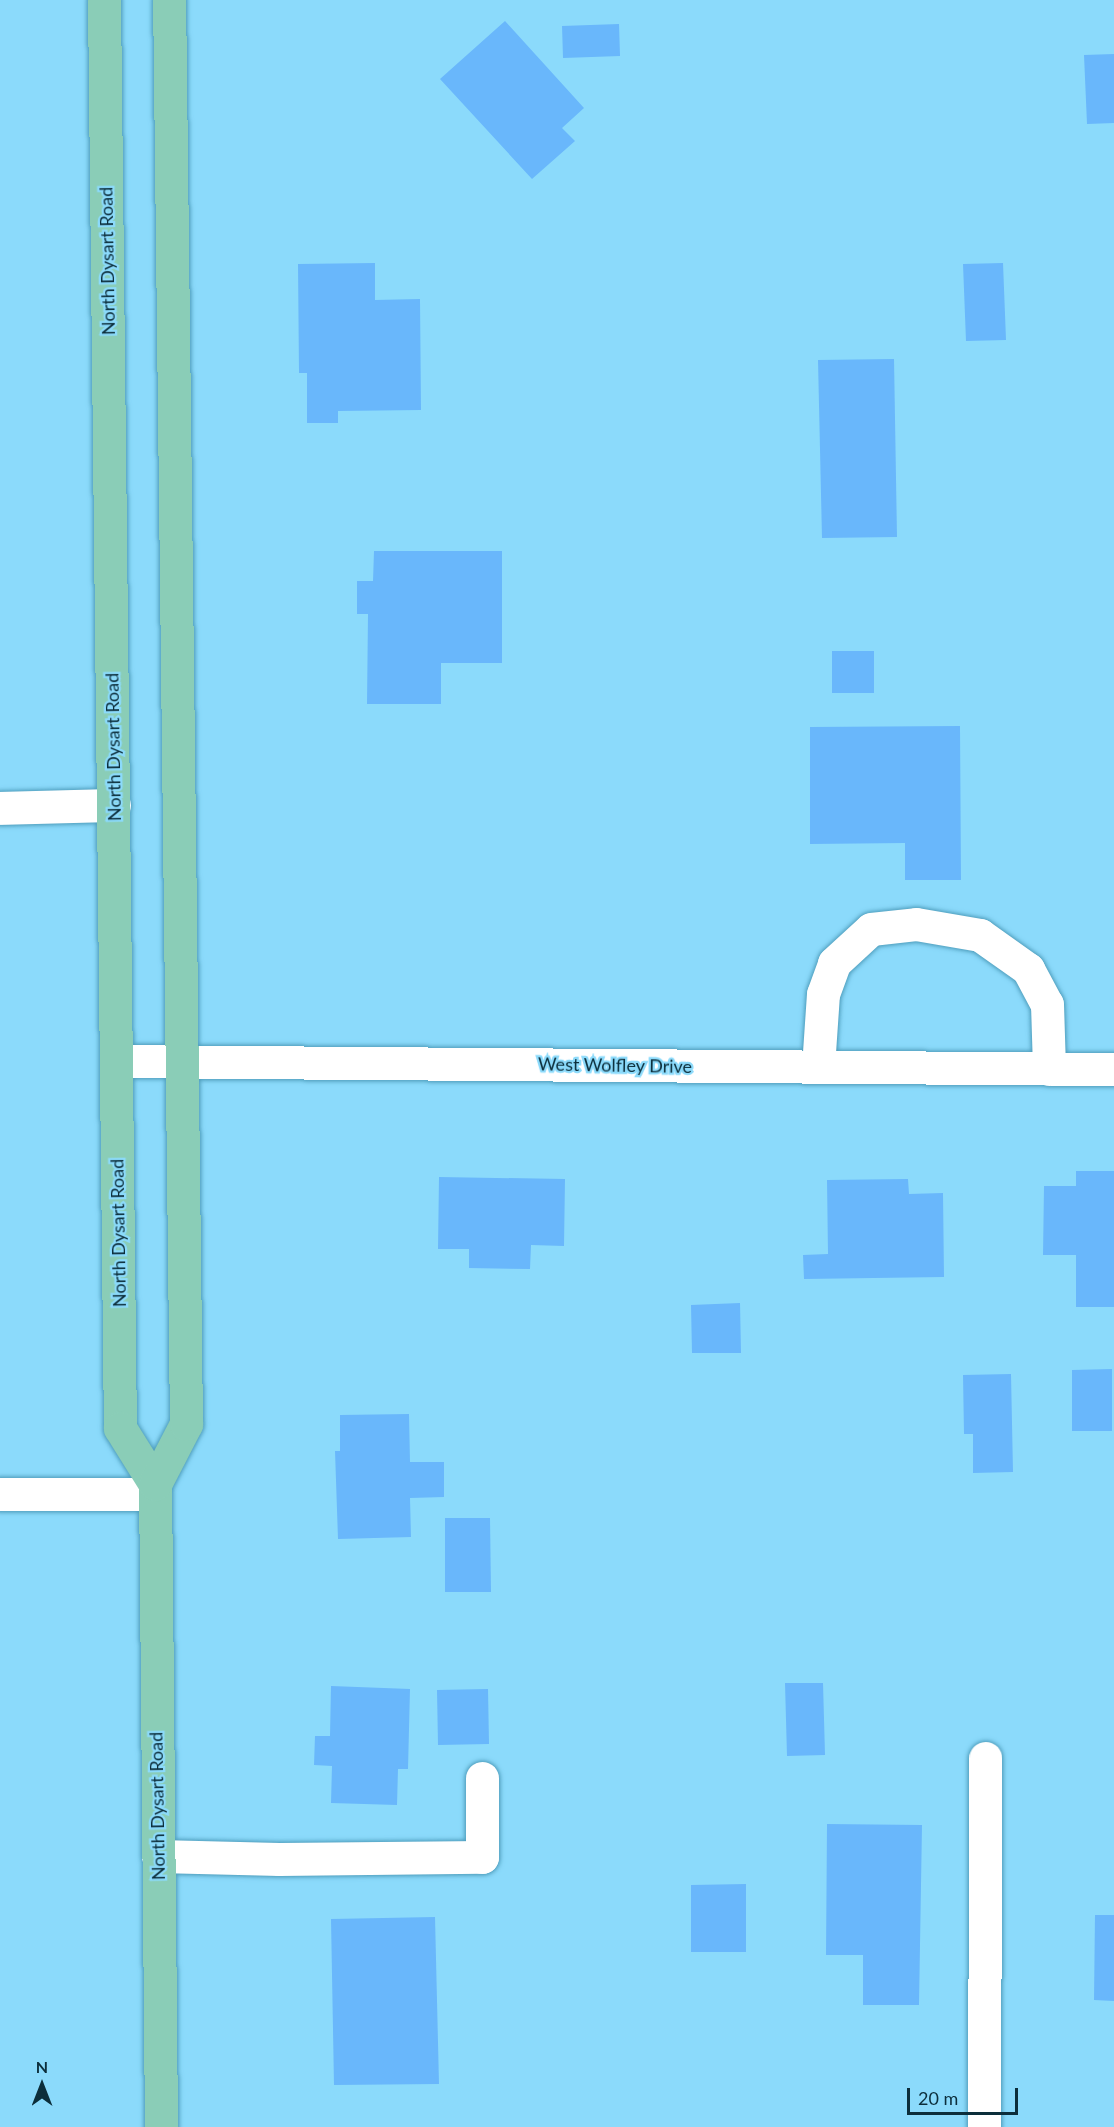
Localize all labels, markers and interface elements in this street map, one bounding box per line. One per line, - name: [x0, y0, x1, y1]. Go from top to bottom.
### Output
- street label: North Dysart Road: [95, 187, 119, 335]
- street label: North Dysart Road: [101, 673, 125, 821]
- street label: West Wolfley Drive: [537, 1053, 693, 1077]
- street label: North Dysart Road: [106, 1159, 130, 1307]
- street label: North Dysart Road: [145, 1732, 169, 1880]
- north arrow: [12, 2055, 72, 2115]
- text: N: [36, 2057, 48, 2076]
- scale bar: [910, 2076, 1021, 2114]
- text: 20 m: [918, 2087, 958, 2109]

